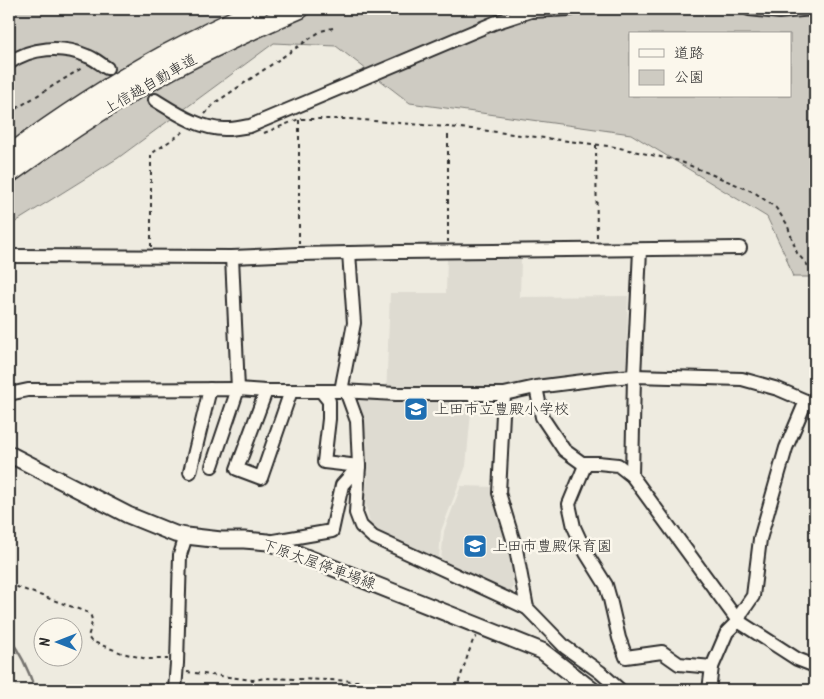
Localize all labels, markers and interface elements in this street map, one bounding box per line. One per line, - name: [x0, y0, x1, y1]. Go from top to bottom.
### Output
- legend: [629, 32, 792, 98]
- text: 道路: [674, 42, 704, 66]
- street label: 上信越自動車道: [99, 48, 202, 122]
- text: 公園: [674, 66, 704, 90]
- school or university icon: 上田市立豊殿小学校: [403, 396, 429, 422]
- place label: 上田市立豊殿小学校: [434, 398, 569, 422]
- street label: 下原大屋停車場線: [258, 533, 379, 597]
- school or university icon: 上田市豊殿保育園: [462, 533, 488, 559]
- place label: 上田市豊殿保育園: [492, 535, 612, 559]
- north arrow: [32, 616, 82, 666]
- text: N: [35, 637, 57, 646]

